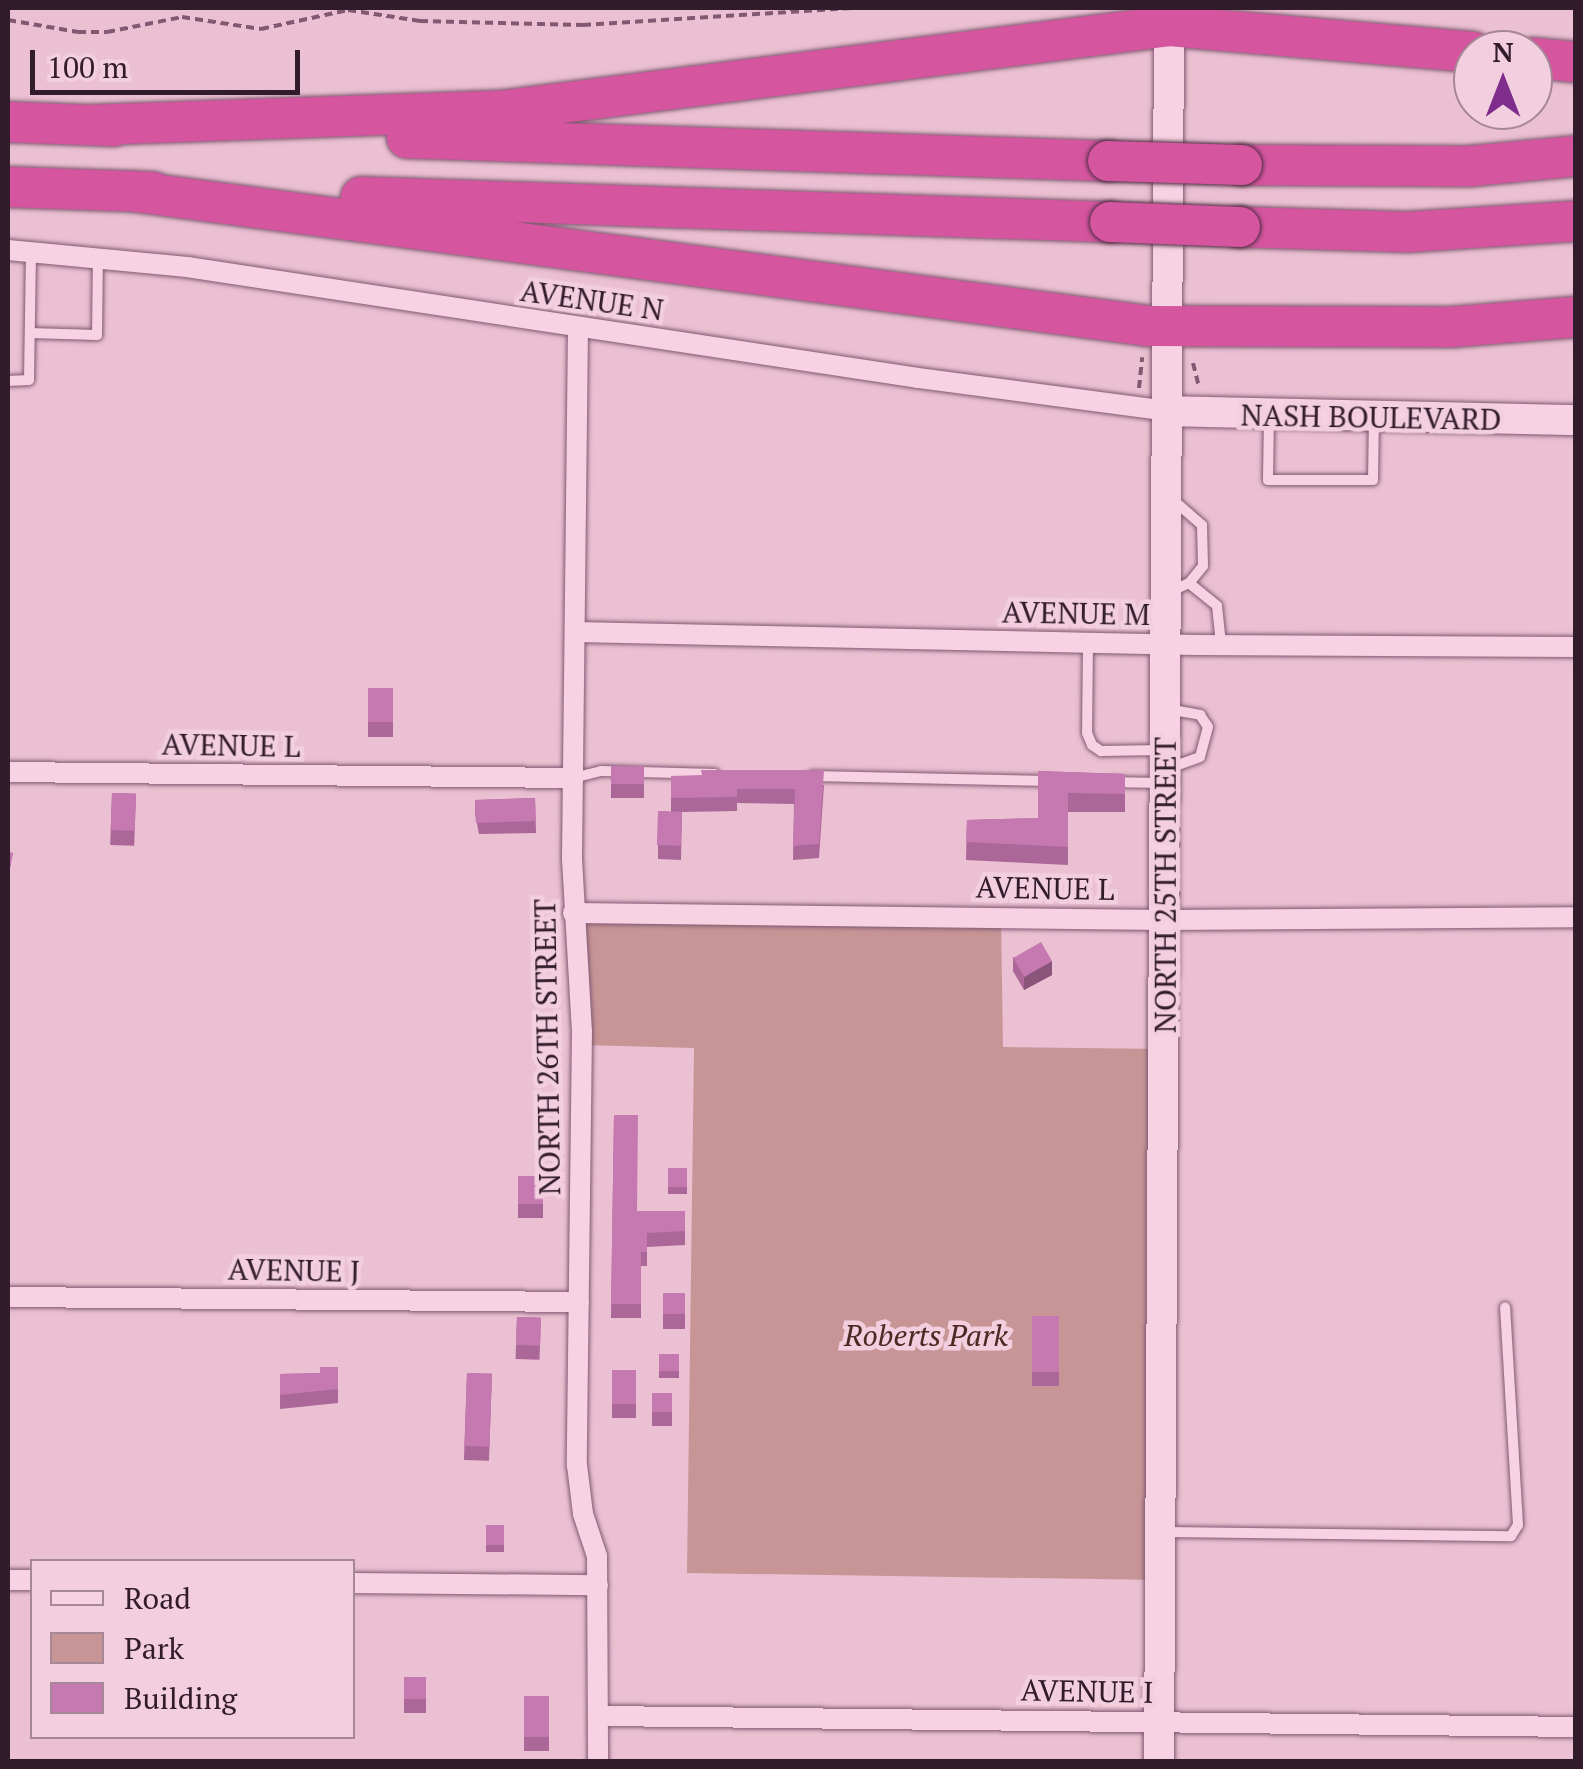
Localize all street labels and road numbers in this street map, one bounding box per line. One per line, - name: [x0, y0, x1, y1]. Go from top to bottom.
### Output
- street label: AVENUE N: [518, 272, 666, 328]
- street label: NASH BOULEVARD: [1240, 397, 1502, 437]
- street label: AVENUE M: [1002, 594, 1150, 632]
- street label: AVENUE L: [161, 726, 301, 764]
- street label: NORTH 25TH STREET: [1147, 737, 1183, 1033]
- street label: AVENUE L: [975, 869, 1115, 907]
- street label: NORTH 26TH STREET: [526, 898, 568, 1196]
- street label: AVENUE J: [227, 1251, 361, 1289]
- street label: AVENUE I: [1020, 1672, 1154, 1710]

